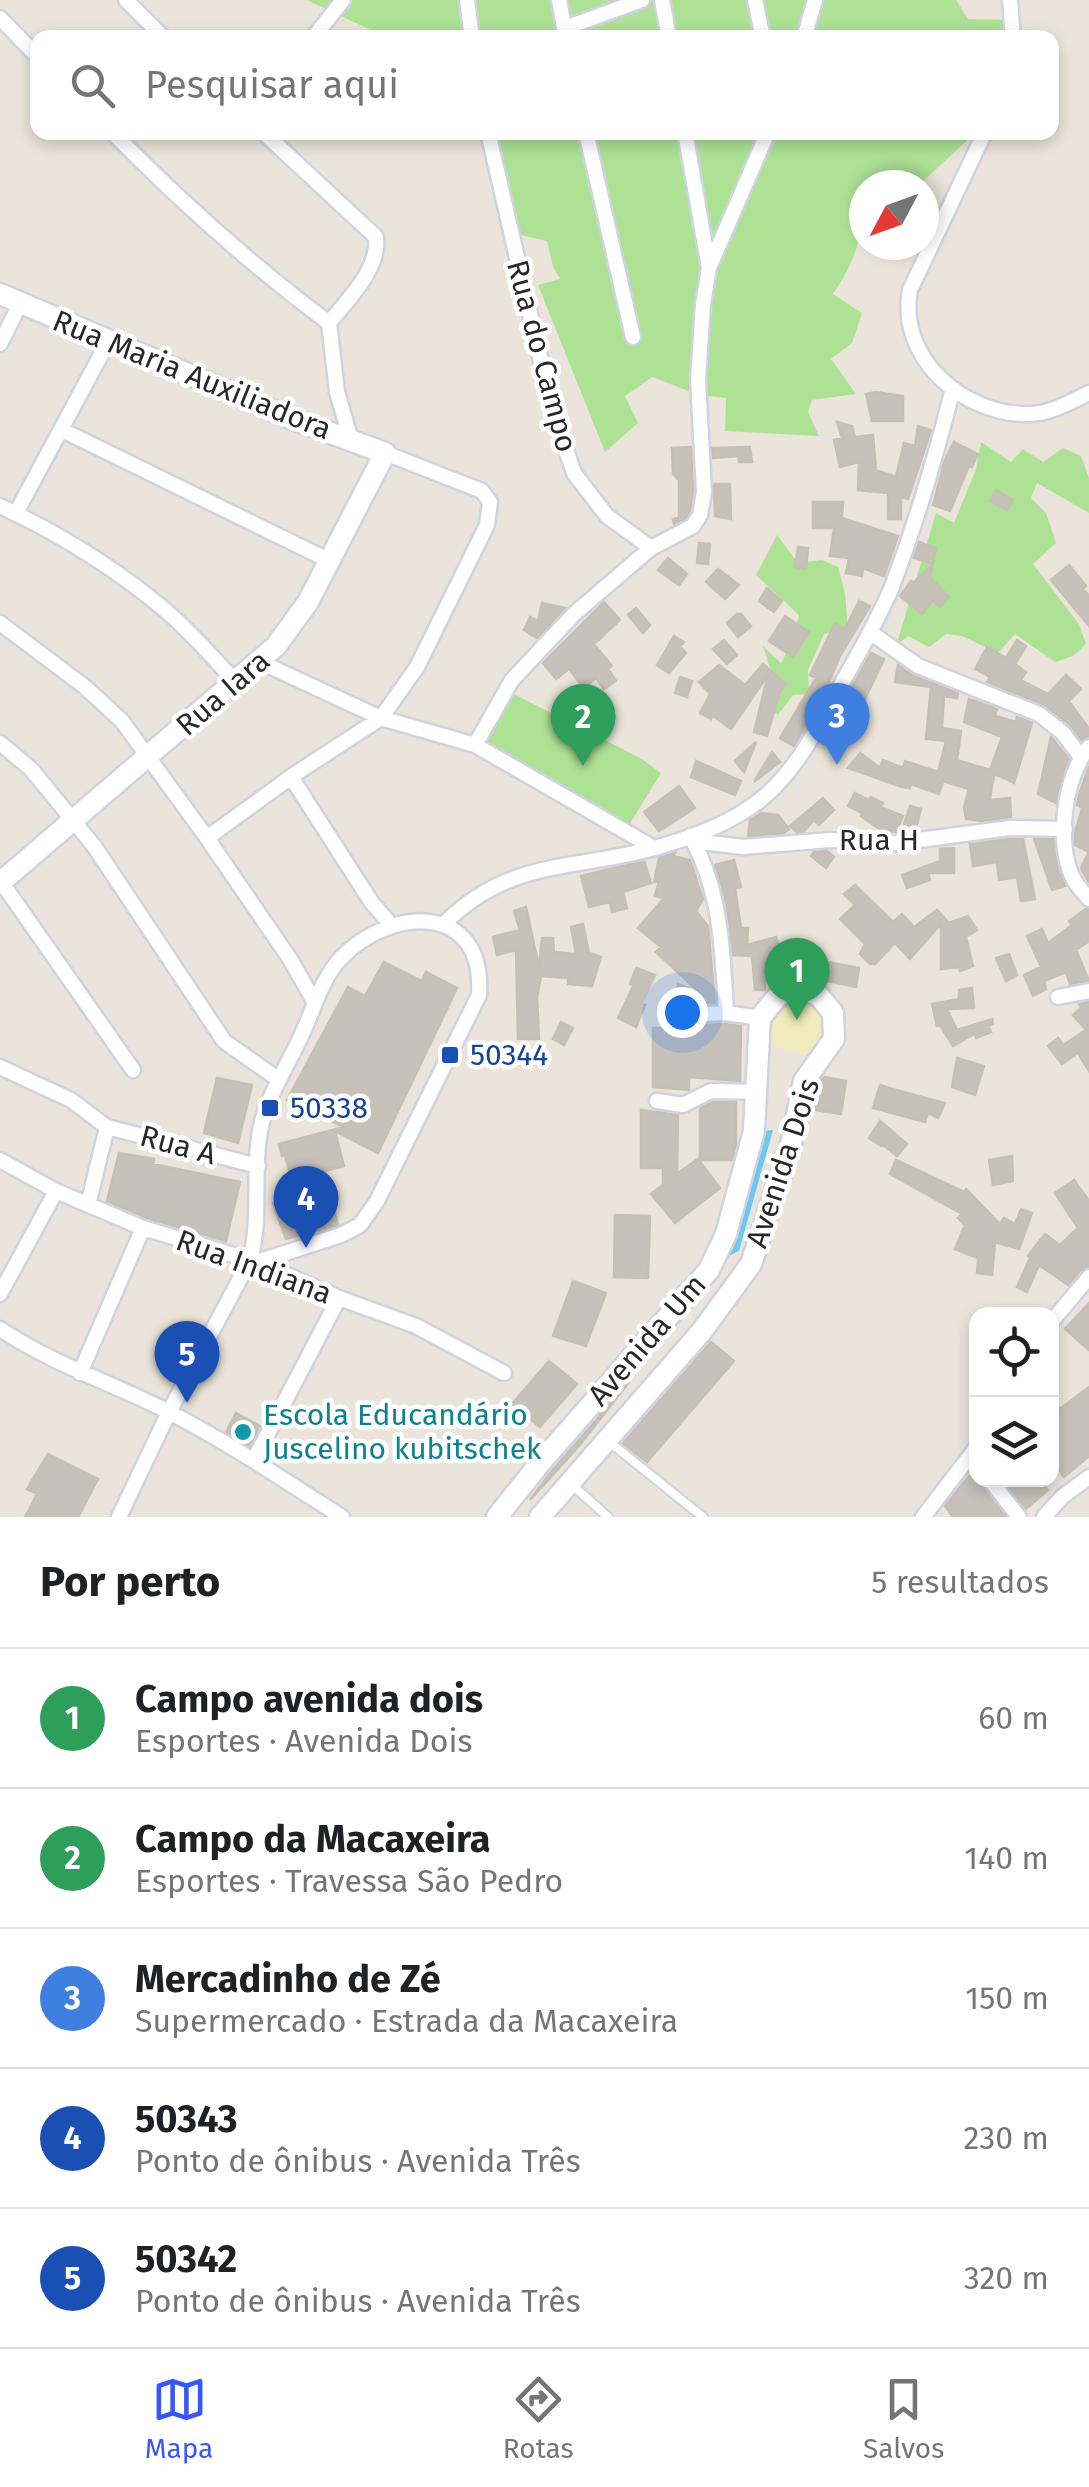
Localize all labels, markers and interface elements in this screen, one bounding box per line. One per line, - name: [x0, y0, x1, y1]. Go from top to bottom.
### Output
- search box: [30, 30, 1059, 140]
- icon: search: [65, 58, 120, 113]
- text: Pesquisar aqui: [145, 62, 399, 108]
- north arrow: [849, 170, 939, 260]
- street label: Rua do Campo: [499, 256, 585, 456]
- street label: Rua Maria Auxiliadora: [47, 303, 337, 447]
- street label: Rua Iara: [169, 643, 277, 743]
- pin: 3: [804, 682, 870, 765]
- pin: 2: [550, 684, 616, 766]
- street label: Rua H: [839, 822, 919, 858]
- pin: 1: [764, 938, 830, 1020]
- your location: [657, 987, 708, 1038]
- place label: 50344: [470, 1037, 548, 1073]
- marker: 50344: [439, 1044, 461, 1066]
- street label: Avenida Dois: [739, 1074, 827, 1252]
- place label: 50338: [290, 1090, 368, 1126]
- marker: 50338: [259, 1097, 281, 1119]
- street label: Rua A: [136, 1118, 221, 1173]
- pin: 4: [274, 1166, 338, 1248]
- street label: Rua Indiana: [171, 1222, 337, 1312]
- street label: Avenida Um: [580, 1267, 714, 1413]
- map controls: [969, 1307, 1059, 1487]
- button: locate: [969, 1307, 1059, 1397]
- pin: 5: [154, 1320, 220, 1403]
- place label: Escola Educandário Juscelino kubitschek: [263, 1397, 542, 1467]
- button: layers: [969, 1397, 1059, 1487]
- marker: Escola Educandário Juscelino kubitschek: [232, 1421, 254, 1443]
- text: Por perto: [40, 1557, 220, 1607]
- text: 5 resultados: [871, 1563, 1049, 1601]
- text: Campo avenida dois: [135, 1676, 483, 1722]
- text: 1: [65, 1699, 80, 1737]
- text: 60 m: [978, 1699, 1049, 1737]
- text: Esportes · Avenida Dois: [135, 1722, 473, 1760]
- text: Campo da Macaxeira: [135, 1816, 491, 1862]
- text: 2: [64, 1839, 81, 1877]
- text: 140 m: [964, 1839, 1049, 1877]
- text: Esportes · Travessa São Pedro: [135, 1862, 563, 1900]
- text: Mercadinho de Zé: [135, 1956, 441, 2002]
- text: 3: [64, 1979, 81, 2017]
- text: 150 m: [965, 1979, 1049, 2017]
- text: Supermercado · Estrada da Macaxeira: [135, 2002, 678, 2040]
- text: 50343: [135, 2096, 238, 2142]
- text: 4: [63, 2119, 82, 2157]
- text: 230 m: [964, 2119, 1049, 2157]
- text: Ponto de ônibus · Avenida Três: [135, 2142, 581, 2180]
- text: 50342: [135, 2236, 237, 2282]
- text: 5: [64, 2259, 81, 2297]
- text: 320 m: [964, 2259, 1049, 2297]
- text: Ponto de ônibus · Avenida Três: [135, 2282, 581, 2320]
- tab: Mapa: [145, 2372, 213, 2465]
- tab: Rotas: [503, 2372, 574, 2465]
- tab: Salvos: [863, 2372, 944, 2465]

